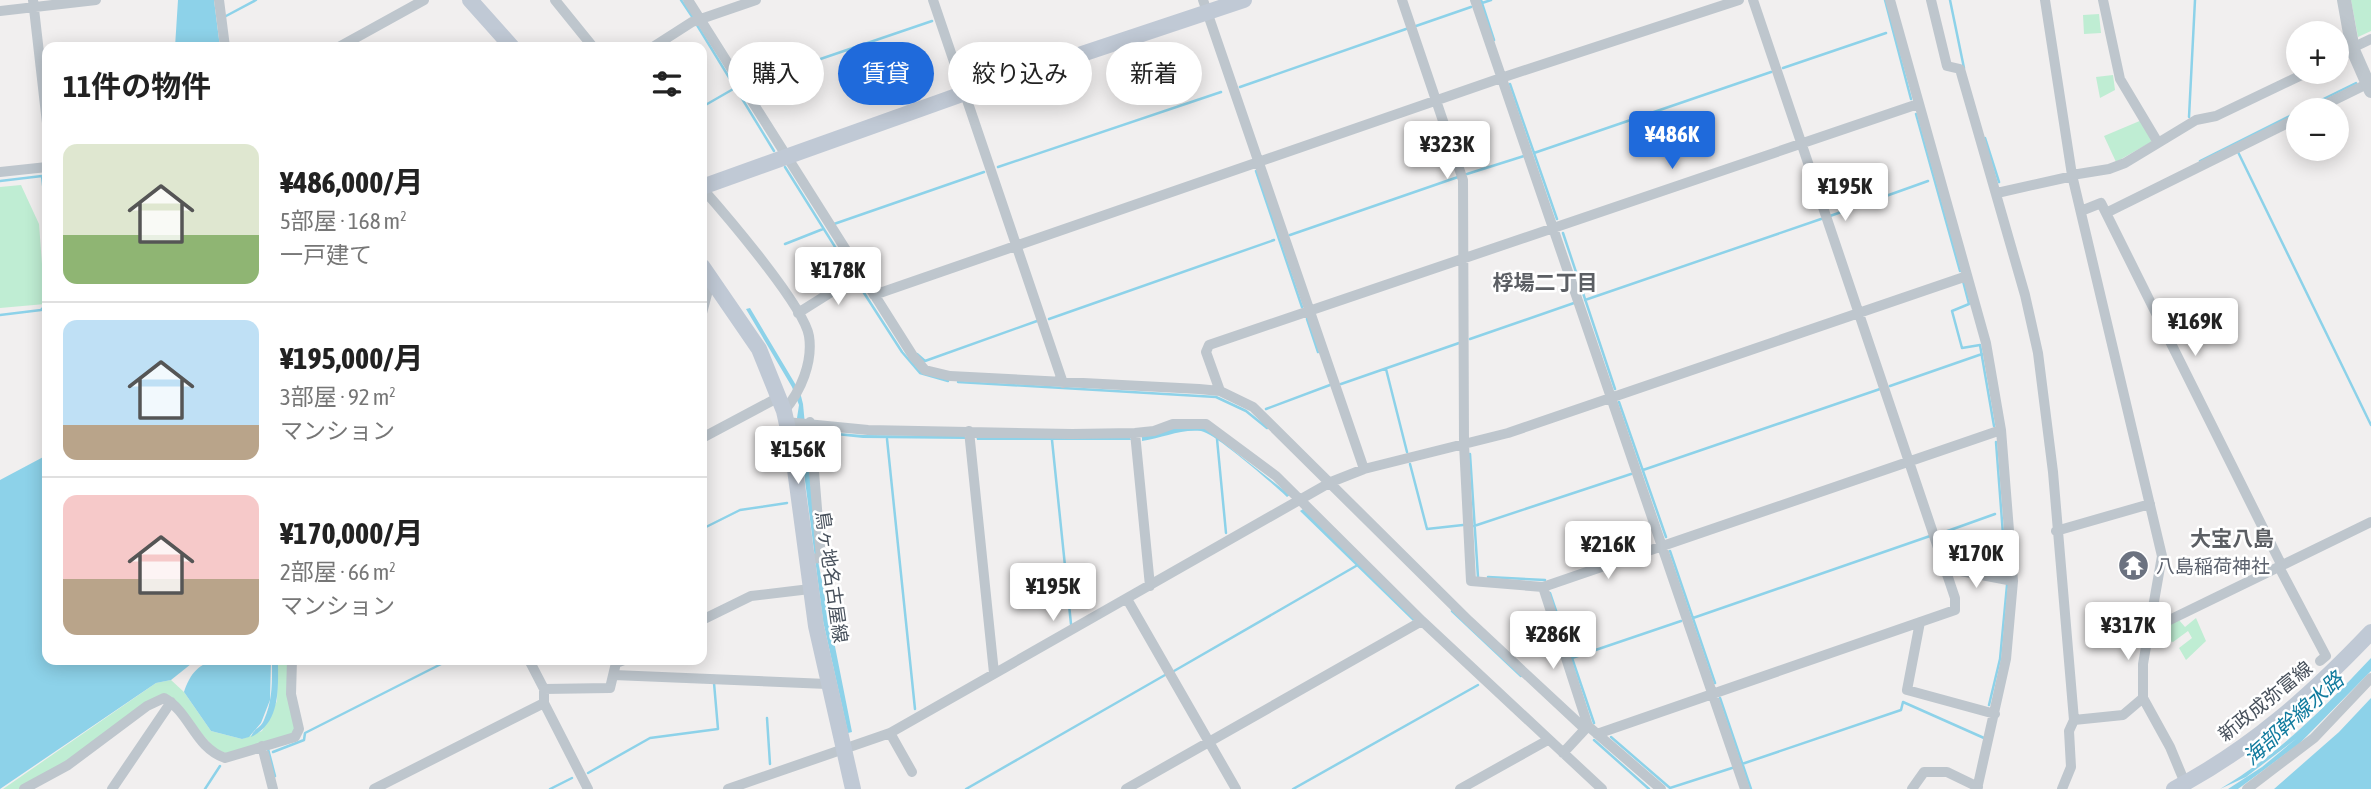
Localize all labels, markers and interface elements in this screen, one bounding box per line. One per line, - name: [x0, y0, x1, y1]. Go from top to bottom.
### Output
- map controls: [2286, 21, 2349, 161]
- button: +: [2286, 21, 2349, 84]
- chip: 購入: [728, 42, 824, 105]
- chip: 賃貸: [838, 42, 934, 105]
- chip: 絞り込み: [948, 42, 1092, 105]
- chip: 新着: [1106, 42, 1202, 105]
- icon: filters: [648, 65, 686, 103]
- text: 11件の物件: [63, 69, 211, 103]
- button: −: [2286, 98, 2349, 161]
- pin: ¥486K: [1623, 111, 1721, 171]
- text: ¥486K: [1645, 121, 1699, 147]
- pin: ¥323K: [1398, 122, 1496, 181]
- text: ¥323K: [1420, 131, 1474, 157]
- pin: ¥195K: [1796, 164, 1894, 223]
- text: ¥486,000/月: [280, 165, 423, 199]
- icon: home: [119, 172, 203, 256]
- text: ¥195K: [1818, 173, 1872, 199]
- text: 5部屋 · 168 m²: [280, 208, 407, 234]
- text: 一戸建て: [280, 242, 372, 268]
- pin: ¥178K: [789, 247, 887, 307]
- text: ¥178K: [811, 257, 865, 283]
- district label: 桴場二丁目: [1493, 270, 1598, 294]
- pin: ¥169K: [2146, 298, 2244, 358]
- text: ¥169K: [2168, 308, 2222, 334]
- text: ¥195,000/月: [280, 341, 423, 375]
- icon: home: [119, 348, 203, 432]
- text: 3部屋 · 92 m²: [280, 384, 396, 410]
- text: マンション: [280, 418, 395, 444]
- pin: ¥156K: [749, 426, 847, 486]
- text: ¥156K: [771, 436, 825, 462]
- street label: 鳥ヶ地名古屋線: [812, 510, 852, 644]
- text: ¥170,000/月: [280, 516, 423, 550]
- pin: ¥216K: [1559, 522, 1657, 581]
- icon: home: [119, 523, 203, 607]
- district label: 大宝八島: [2190, 526, 2274, 550]
- pin: ¥170K: [1927, 530, 2025, 590]
- text: ¥216K: [1581, 531, 1635, 557]
- text: ¥170K: [1949, 540, 2003, 566]
- temple icon: 八島稲荷神社: [2116, 549, 2150, 583]
- place label: 八島稲荷神社: [2156, 555, 2270, 577]
- text: 2部屋 · 66 m²: [280, 559, 396, 585]
- pin: ¥195K: [1004, 564, 1102, 623]
- text: ¥195K: [1026, 573, 1080, 599]
- text: マンション: [280, 593, 395, 619]
- pin: ¥317K: [2079, 602, 2177, 662]
- pin: ¥286K: [1504, 612, 1602, 671]
- text: ¥317K: [2101, 612, 2155, 638]
- text: ¥286K: [1526, 621, 1580, 647]
- street label: 新政成弥富線: [2214, 657, 2316, 745]
- water label: 海部幹線水路: [2238, 666, 2349, 769]

